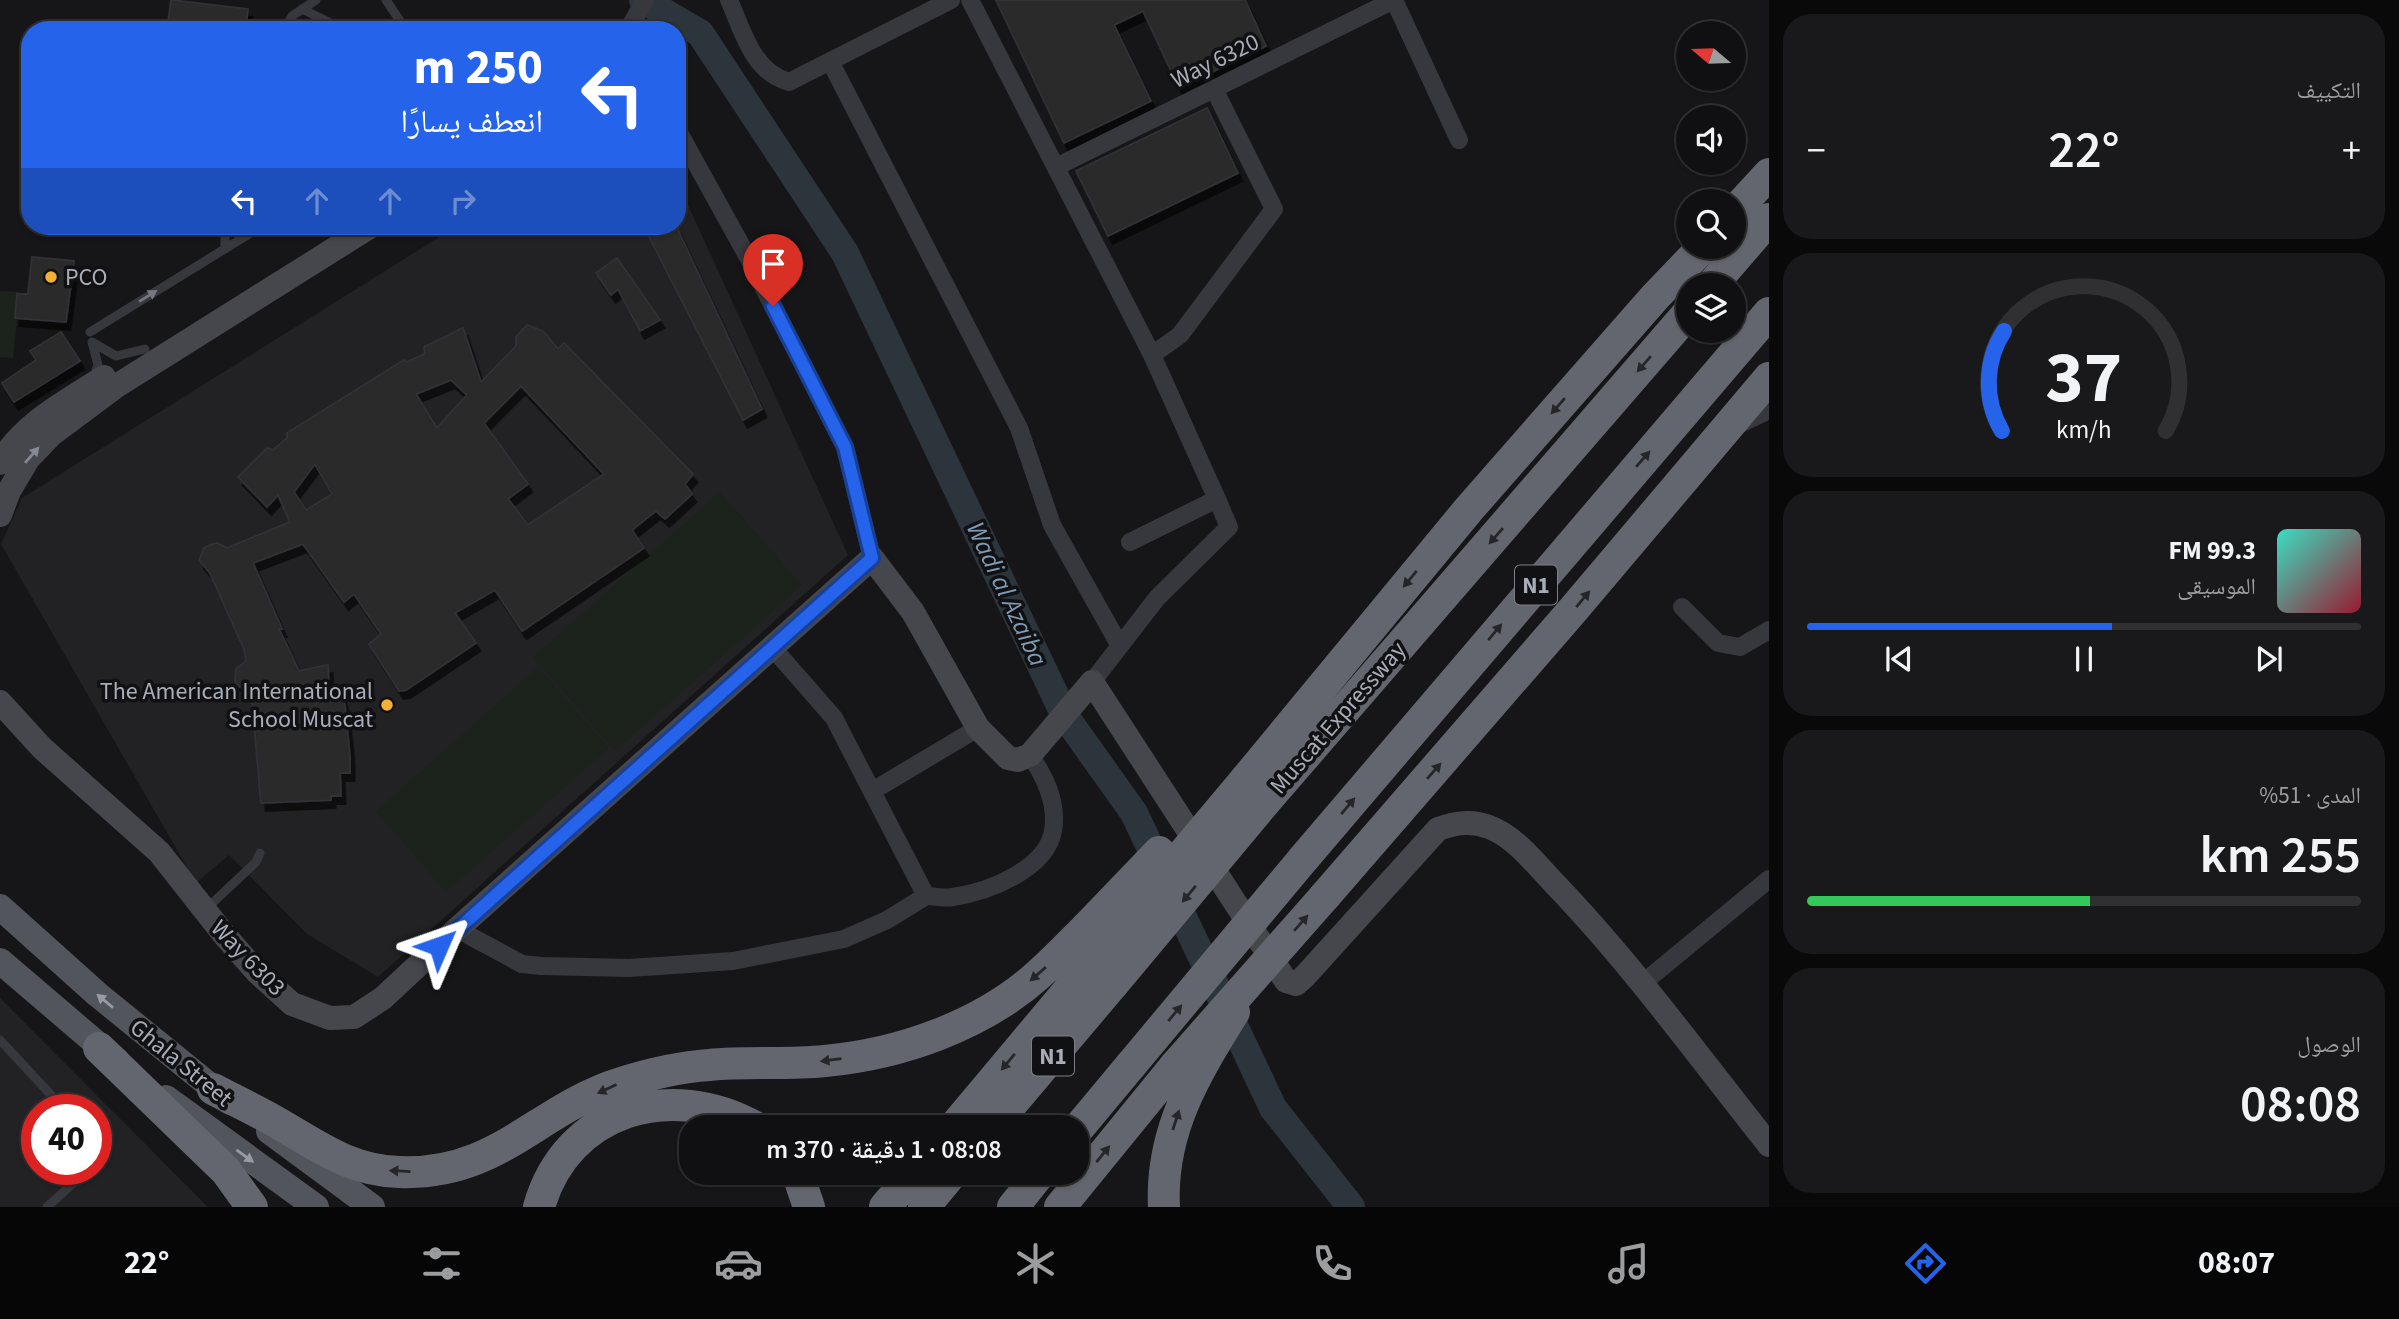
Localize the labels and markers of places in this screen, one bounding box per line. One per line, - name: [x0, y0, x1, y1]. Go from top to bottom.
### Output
- pin: [743, 234, 803, 306]
- place label: PCO: [65, 260, 108, 295]
- marker: PCO: [43, 269, 59, 285]
- place label: The American International School Muscat: [100, 674, 373, 737]
- marker: The American International School Muscat: [379, 697, 395, 713]

